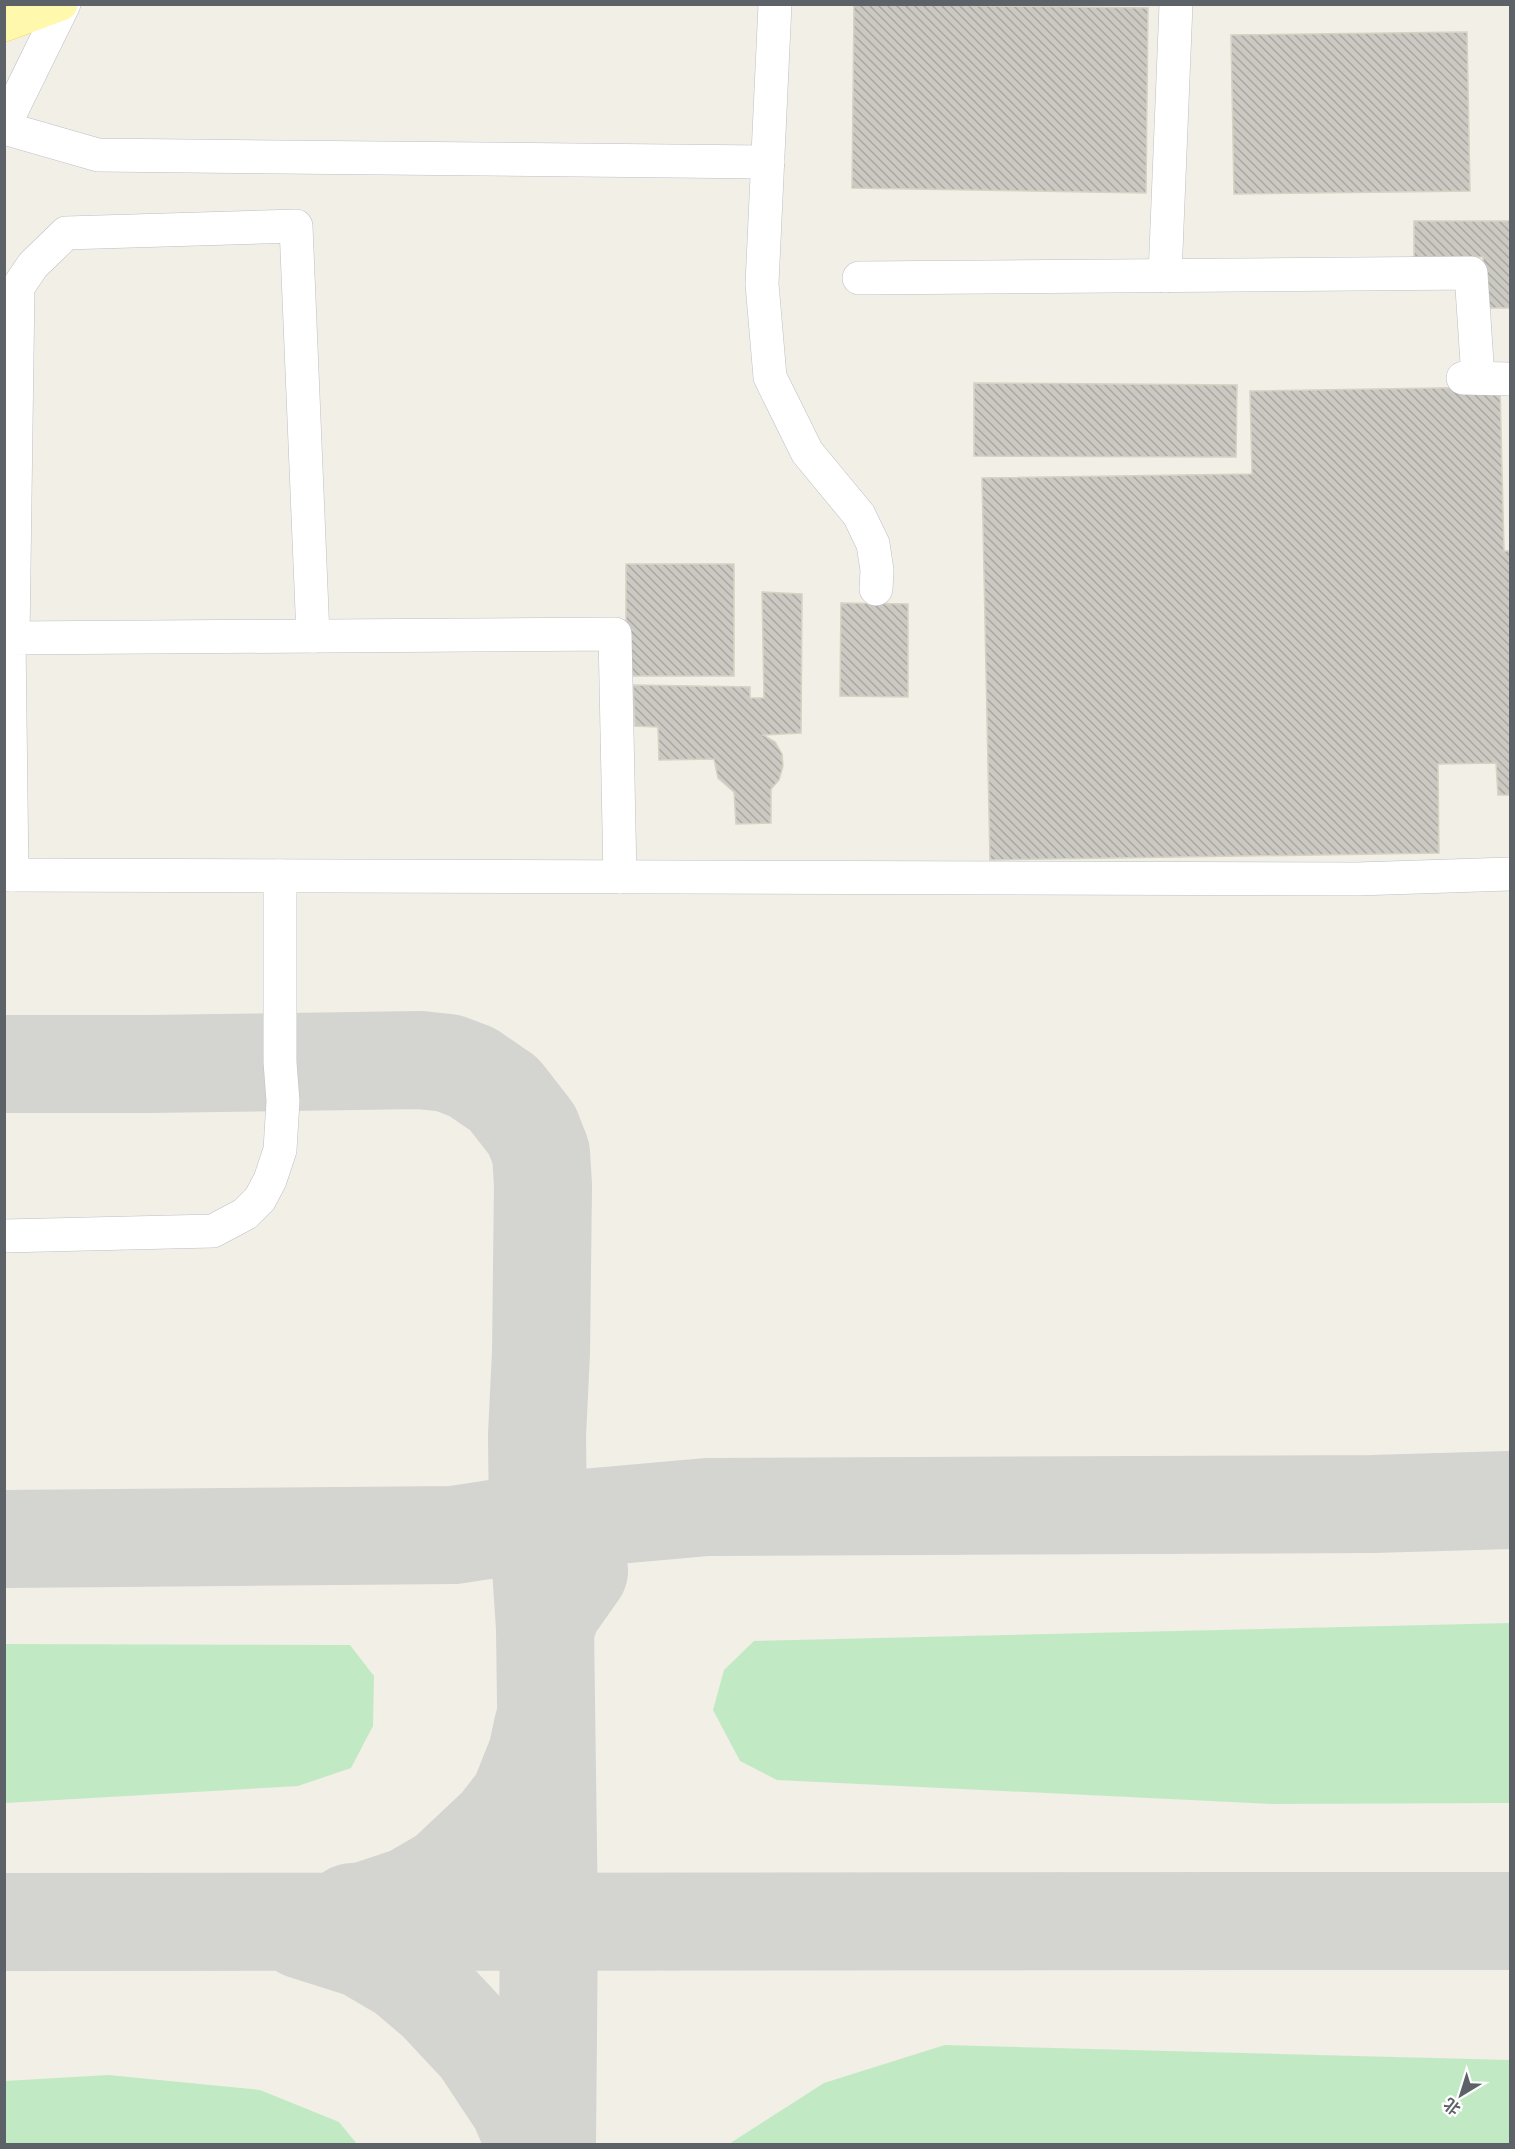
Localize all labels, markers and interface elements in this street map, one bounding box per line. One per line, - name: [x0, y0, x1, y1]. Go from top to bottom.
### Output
- north arrow: [1431, 2065, 1491, 2125]
- text: 北: [1441, 2095, 1464, 2118]

